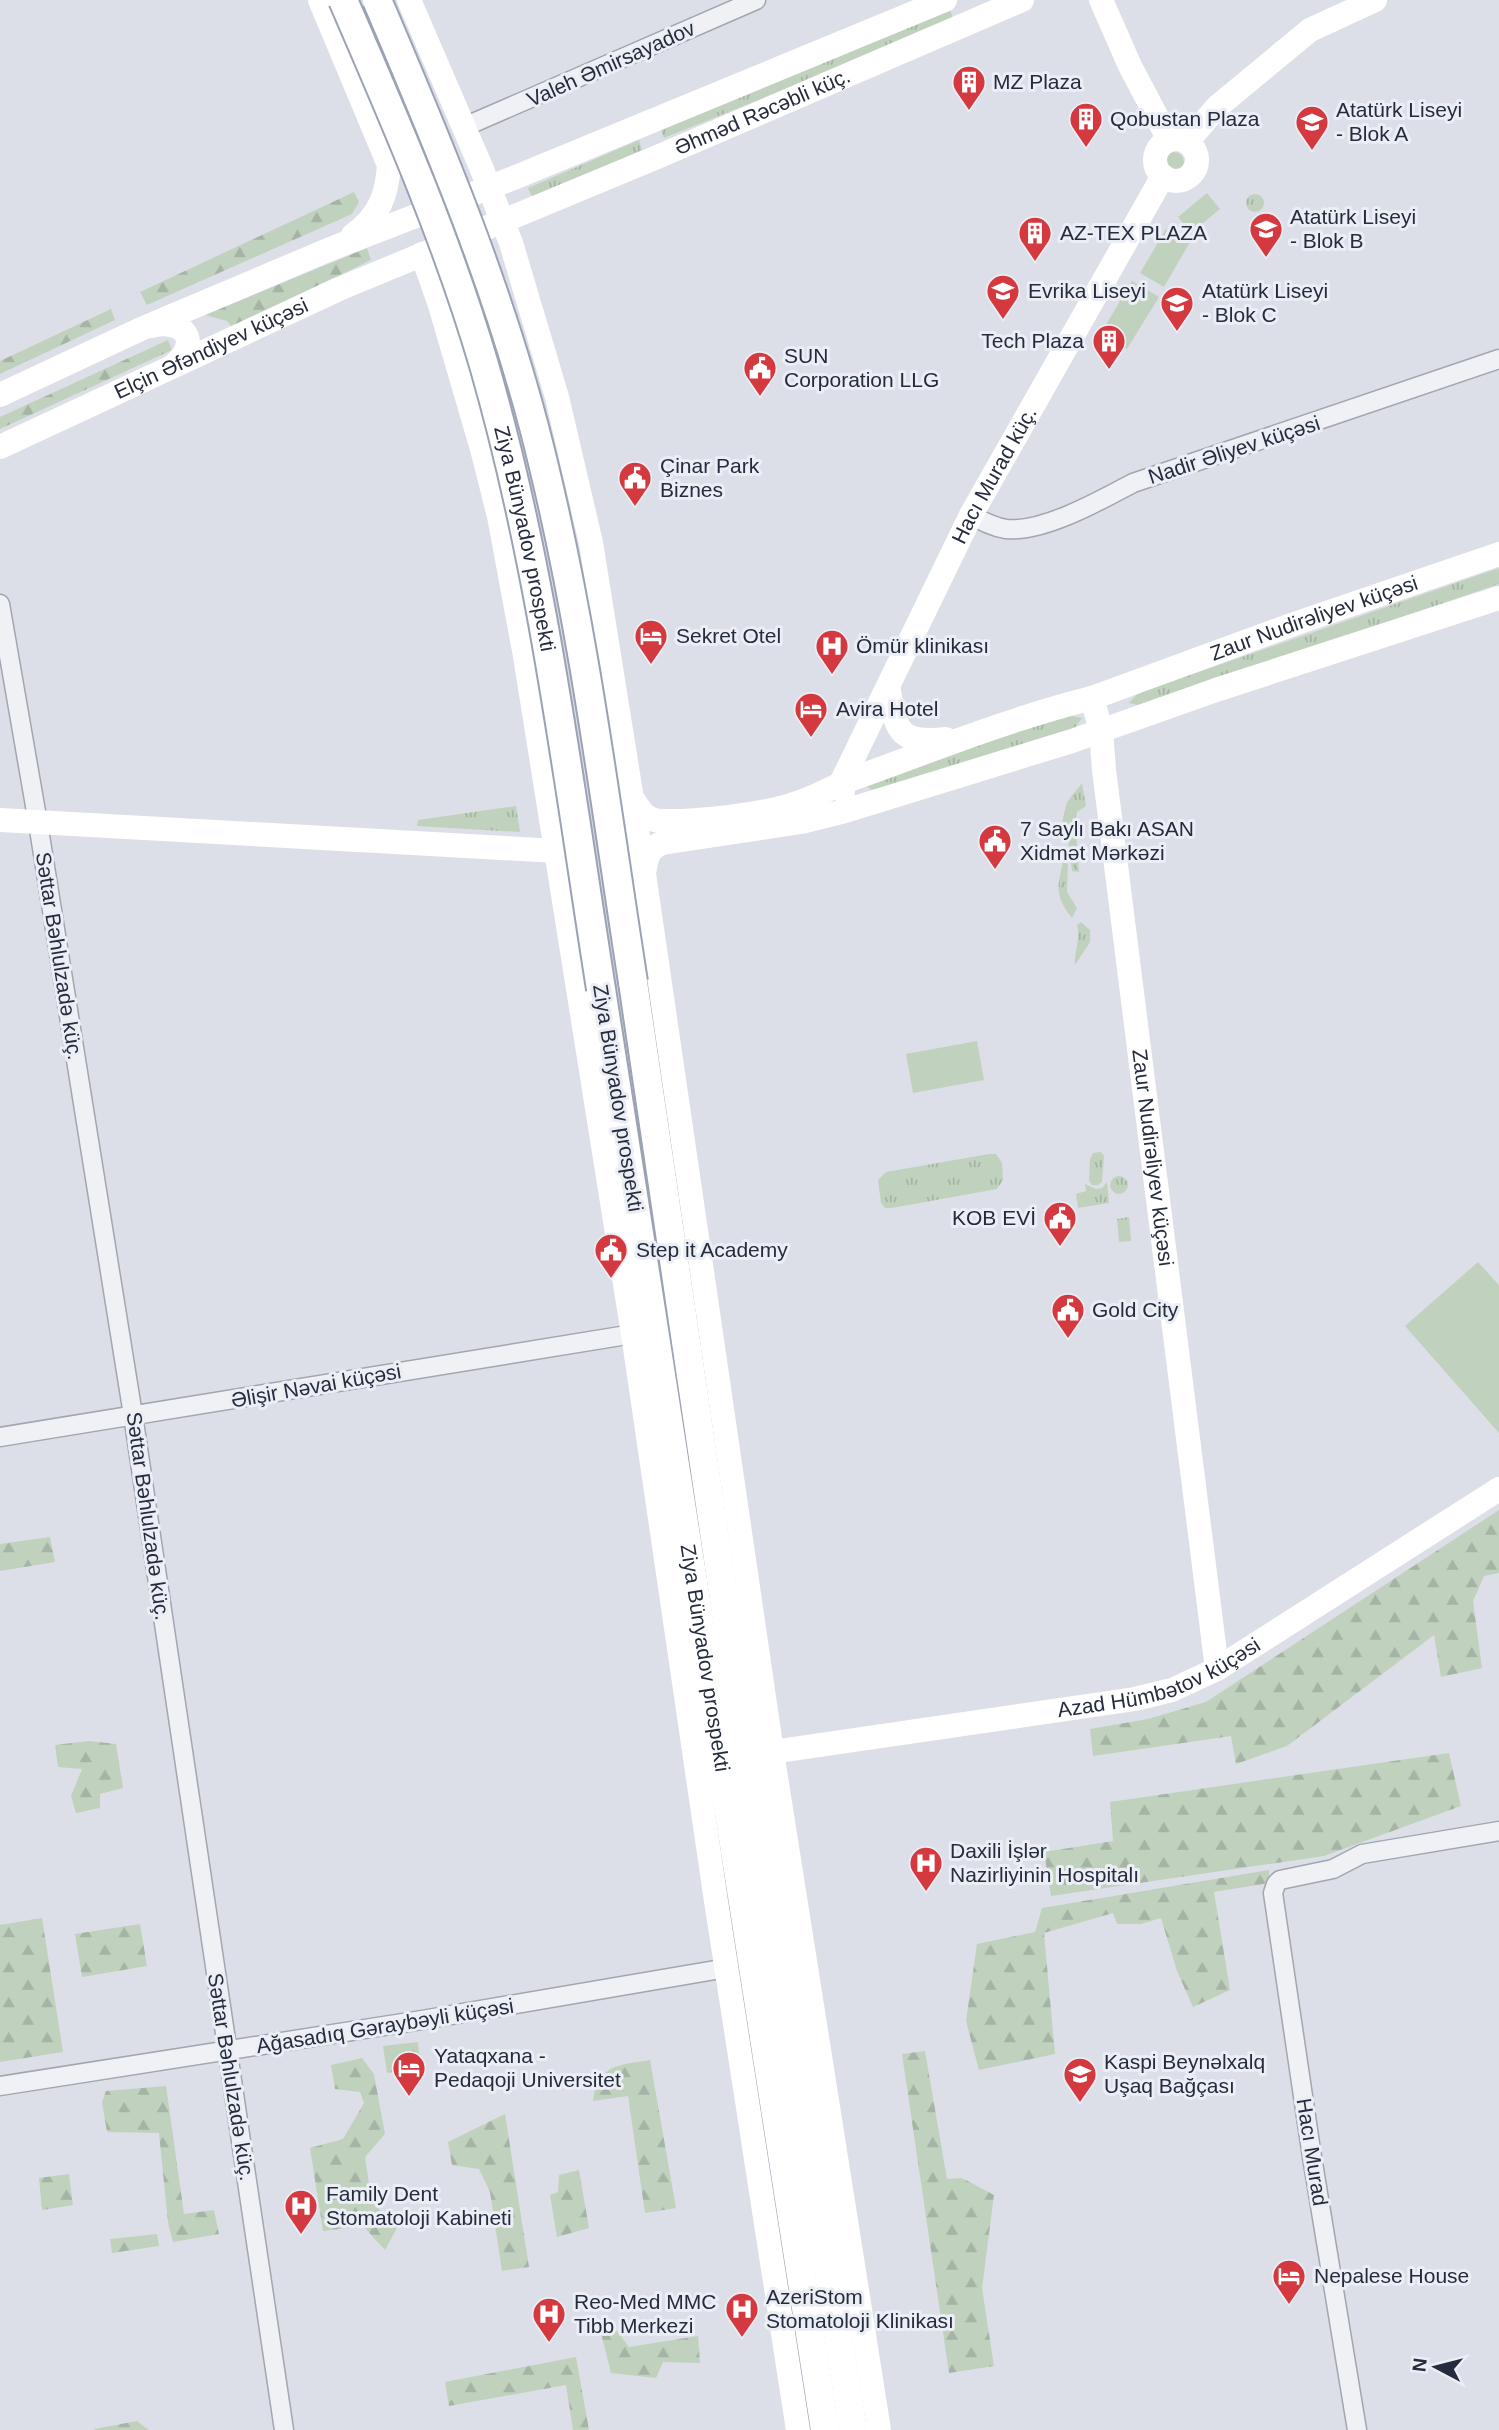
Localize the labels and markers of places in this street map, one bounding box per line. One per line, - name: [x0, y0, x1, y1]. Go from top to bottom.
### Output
- building icon: MZ Plaza: [950, 63, 988, 112]
- place label: MZ Plaza: [993, 70, 1082, 93]
- place label: Atatürk Liseyi - Blok A: [1336, 98, 1462, 145]
- building icon: Qobustan Plaza: [1067, 100, 1105, 149]
- school or university icon: Atatürk Liseyi - Blok A: [1293, 103, 1331, 152]
- place label: Qobustan Plaza: [1110, 107, 1260, 130]
- place label: Atatürk Liseyi - Blok B: [1290, 205, 1416, 252]
- school or university icon: Atatürk Liseyi - Blok B: [1247, 210, 1285, 259]
- building icon: AZ-TEX PLAZA: [1016, 214, 1054, 263]
- place label: AZ-TEX PLAZA: [1060, 221, 1207, 244]
- school or university icon: Evrika Liseyi: [984, 272, 1022, 321]
- place label: Evrika Liseyi: [1028, 279, 1146, 302]
- place label: Atatürk Liseyi - Blok C: [1202, 279, 1328, 326]
- school or university icon: Atatürk Liseyi - Blok C: [1158, 284, 1196, 333]
- building icon: Tech Plaza: [1090, 322, 1128, 371]
- place label: Tech Plaza: [981, 329, 1084, 352]
- place label: SUN Corporation LLG: [784, 344, 939, 391]
- public building icon: SUN Corporation LLG: [741, 349, 779, 398]
- place label: Çinar Park Biznes: [660, 454, 760, 501]
- public building icon: Çinar Park Biznes: [616, 459, 654, 508]
- hotel icon: Sekret Otel: [632, 617, 670, 666]
- place label: Sekret Otel: [676, 624, 781, 647]
- hospital icon: Ömür klinikası: [813, 627, 851, 676]
- place label: Ömür klinikası: [856, 634, 989, 657]
- hotel icon: Avira Hotel: [792, 690, 830, 739]
- place label: Avira Hotel: [836, 697, 938, 720]
- place label: 7 Saylı Bakı ASAN Xidmət Mərkəzi: [1020, 817, 1194, 864]
- public building icon: 7 Saylı Bakı ASAN Xidmət Mərkəzi: [976, 822, 1014, 871]
- public building icon: KOB EVİ: [1041, 1199, 1079, 1248]
- place label: KOB EVİ: [952, 1206, 1036, 1229]
- public building icon: Step it Academy: [592, 1231, 630, 1280]
- place label: Step it Academy: [636, 1238, 788, 1261]
- public building icon: Gold City: [1049, 1291, 1087, 1340]
- place label: Gold City: [1092, 1298, 1179, 1321]
- place label: Daxili İşlər Nazirliyinin Hospitalı: [950, 1839, 1139, 1886]
- hospital icon: Daxili İşlər Nazirliyinin Hospitalı: [907, 1844, 945, 1893]
- place label: Yataqxana - Pedaqoji Universitet: [434, 2044, 621, 2091]
- hotel icon: Yataqxana - Pedaqoji Universitet: [390, 2049, 428, 2098]
- place label: Kaspi Beynəlxalq Uşaq Bağçası: [1104, 2050, 1265, 2097]
- school or university icon: Kaspi Beynəlxalq Uşaq Bağçası: [1061, 2055, 1099, 2104]
- place label: Family Dent Stomatoloji Kabineti: [326, 2182, 512, 2229]
- hospital icon: Family Dent Stomatoloji Kabineti: [282, 2187, 320, 2236]
- hotel icon: Nepalese House: [1270, 2257, 1308, 2306]
- place label: Nepalese House: [1314, 2264, 1469, 2287]
- place label: AzeriStom Stomatoloji Klinikası: [766, 2285, 954, 2332]
- place label: Reo-Med MMC Tibb Merkezi: [574, 2290, 716, 2337]
- hospital icon: AzeriStom Stomatoloji Klinikası: [723, 2290, 761, 2339]
- hospital icon: Reo-Med MMC Tibb Merkezi: [530, 2295, 568, 2344]

